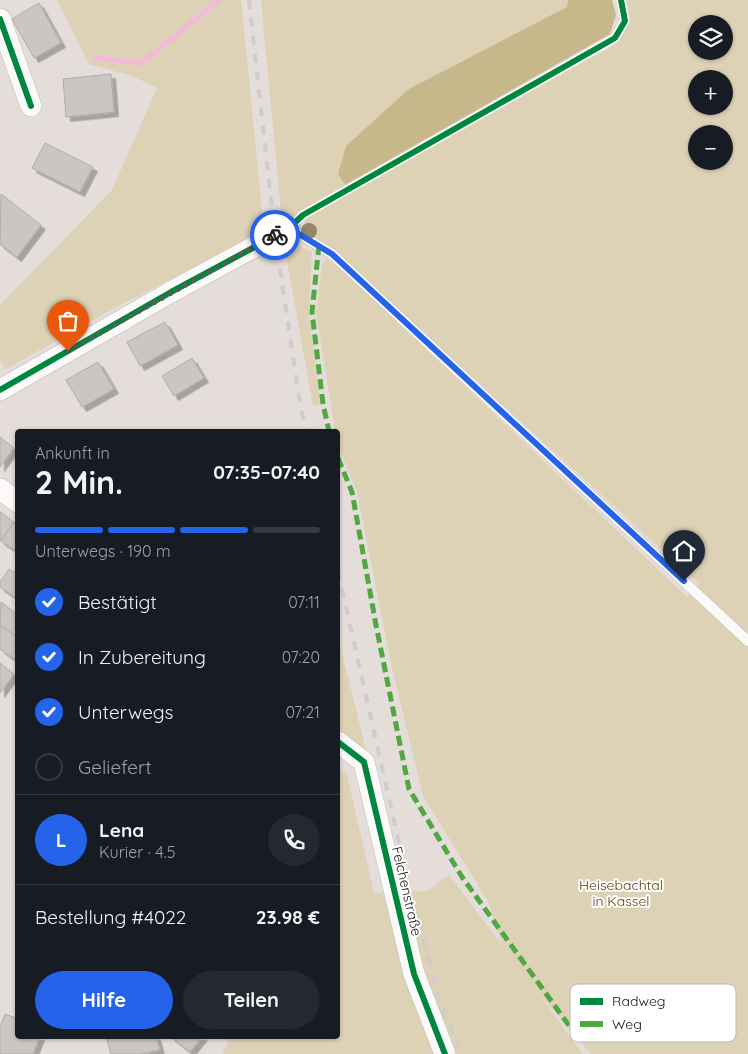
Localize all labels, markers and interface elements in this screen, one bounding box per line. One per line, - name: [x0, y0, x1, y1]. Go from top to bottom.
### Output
- map controls: [688, 15, 733, 170]
- button: layers: [688, 15, 733, 60]
- button: +: [688, 70, 733, 115]
- button: −: [688, 125, 733, 170]
- courier: [250, 210, 300, 260]
- icon: bike: [261, 221, 289, 249]
- pin: [47, 300, 89, 351]
- icon: bag: [54, 307, 82, 335]
- text: Ankunft in: [35, 443, 110, 463]
- text: 07:35–07:40: [213, 460, 320, 484]
- text: 2 Min.: [35, 462, 123, 502]
- pin: [663, 530, 705, 581]
- icon: home: [670, 537, 698, 565]
- text: Unterwegs · 190 m: [35, 541, 171, 561]
- icon: check: [35, 588, 63, 616]
- text: Bestätigt: [78, 590, 157, 614]
- text: 07:11: [288, 592, 320, 612]
- icon: check: [35, 643, 63, 671]
- text: In Zubereitung: [78, 645, 206, 669]
- text: 07:20: [282, 647, 320, 667]
- icon: check: [35, 698, 63, 726]
- text: Unterwegs: [78, 700, 173, 724]
- text: 07:21: [285, 702, 320, 722]
- text: Geliefert: [78, 755, 152, 779]
- button: phone: [268, 814, 320, 866]
- text: Lena: [99, 818, 144, 842]
- text: L: [56, 828, 66, 852]
- text: Kurier · 4.5: [99, 842, 175, 862]
- street label: Felchenstraße: [388, 844, 426, 938]
- park label: Heisebachtal in Kassel: [579, 876, 663, 910]
- text: Bestellung #4022: [35, 905, 186, 929]
- text: 23.98 €: [256, 905, 320, 929]
- button: Hilfe: [35, 971, 173, 1029]
- button: Teilen: [183, 971, 320, 1029]
- legend: [570, 984, 736, 1042]
- text: Radweg: [612, 992, 666, 1010]
- text: Weg: [612, 1015, 642, 1033]

